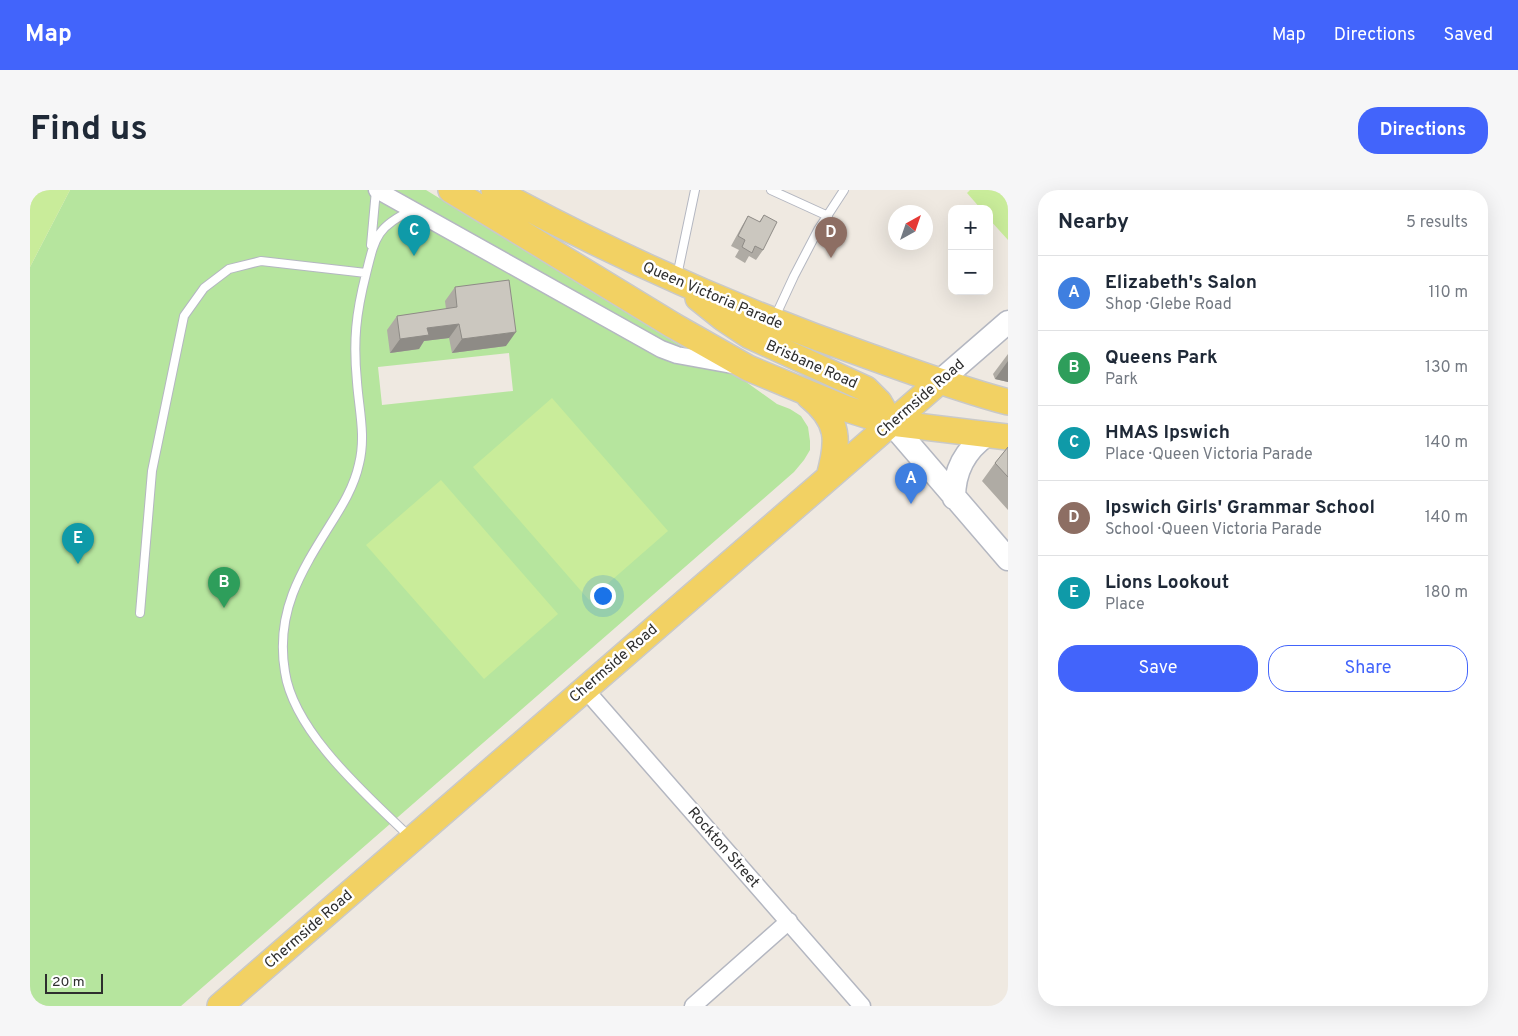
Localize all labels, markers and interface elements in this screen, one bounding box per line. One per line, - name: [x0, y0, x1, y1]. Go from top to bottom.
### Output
- text: Map: [25, 20, 72, 50]
- text: Map: [1272, 24, 1306, 47]
- text: Directions: [1334, 24, 1416, 47]
- text: Saved: [1444, 24, 1493, 47]
- button: Directions: [1358, 107, 1488, 154]
- text: Find us: [30, 108, 148, 152]
- north arrow: [888, 205, 933, 250]
- map controls: [948, 205, 993, 295]
- button: +: [948, 205, 993, 250]
- text: Nearby: [1058, 209, 1129, 236]
- text: 5 results: [1406, 213, 1468, 233]
- pin: C: [398, 215, 430, 256]
- pin: D: [815, 217, 847, 258]
- button: −: [948, 250, 993, 295]
- street label: Queen Victoria Parade: [639, 258, 785, 335]
- text: Elizabeth's Salon: [1105, 271, 1257, 295]
- text: A: [1068, 283, 1080, 303]
- text: 110 m: [1428, 283, 1468, 303]
- text: Shop · Glebe Road: [1105, 295, 1232, 315]
- street label: Brisbane Road: [763, 337, 860, 394]
- text: Queens Park: [1105, 346, 1218, 370]
- street label: Chermside Road: [873, 356, 969, 443]
- text: B: [1068, 358, 1080, 378]
- text: 130 m: [1425, 358, 1468, 378]
- text: Park: [1105, 370, 1138, 390]
- text: HMAS Ipswich: [1105, 421, 1230, 445]
- text: C: [1069, 433, 1079, 453]
- text: 140 m: [1425, 433, 1468, 453]
- text: Place · Queen Victoria Parade: [1105, 445, 1313, 465]
- pin: A: [895, 463, 927, 504]
- text: Ipswich Girls' Grammar School: [1105, 496, 1375, 520]
- text: D: [1068, 508, 1080, 528]
- text: 140 m: [1425, 508, 1468, 528]
- text: School · Queen Victoria Parade: [1105, 520, 1322, 540]
- pin: E: [62, 523, 94, 564]
- pin: B: [208, 567, 240, 608]
- text: Lions Lookout: [1105, 571, 1229, 595]
- your location: [590, 583, 616, 609]
- text: E: [1069, 583, 1079, 603]
- text: 180 m: [1425, 583, 1468, 603]
- text: Place: [1105, 595, 1145, 615]
- street label: Chermside Road: [566, 621, 662, 708]
- button: Save: [1058, 645, 1258, 692]
- button: Share: [1268, 645, 1468, 692]
- street label: Rockton Street: [683, 804, 763, 892]
- street label: Chermside Road: [261, 887, 357, 974]
- scale bar: [45, 971, 102, 994]
- text: 20 m: [52, 974, 85, 991]

